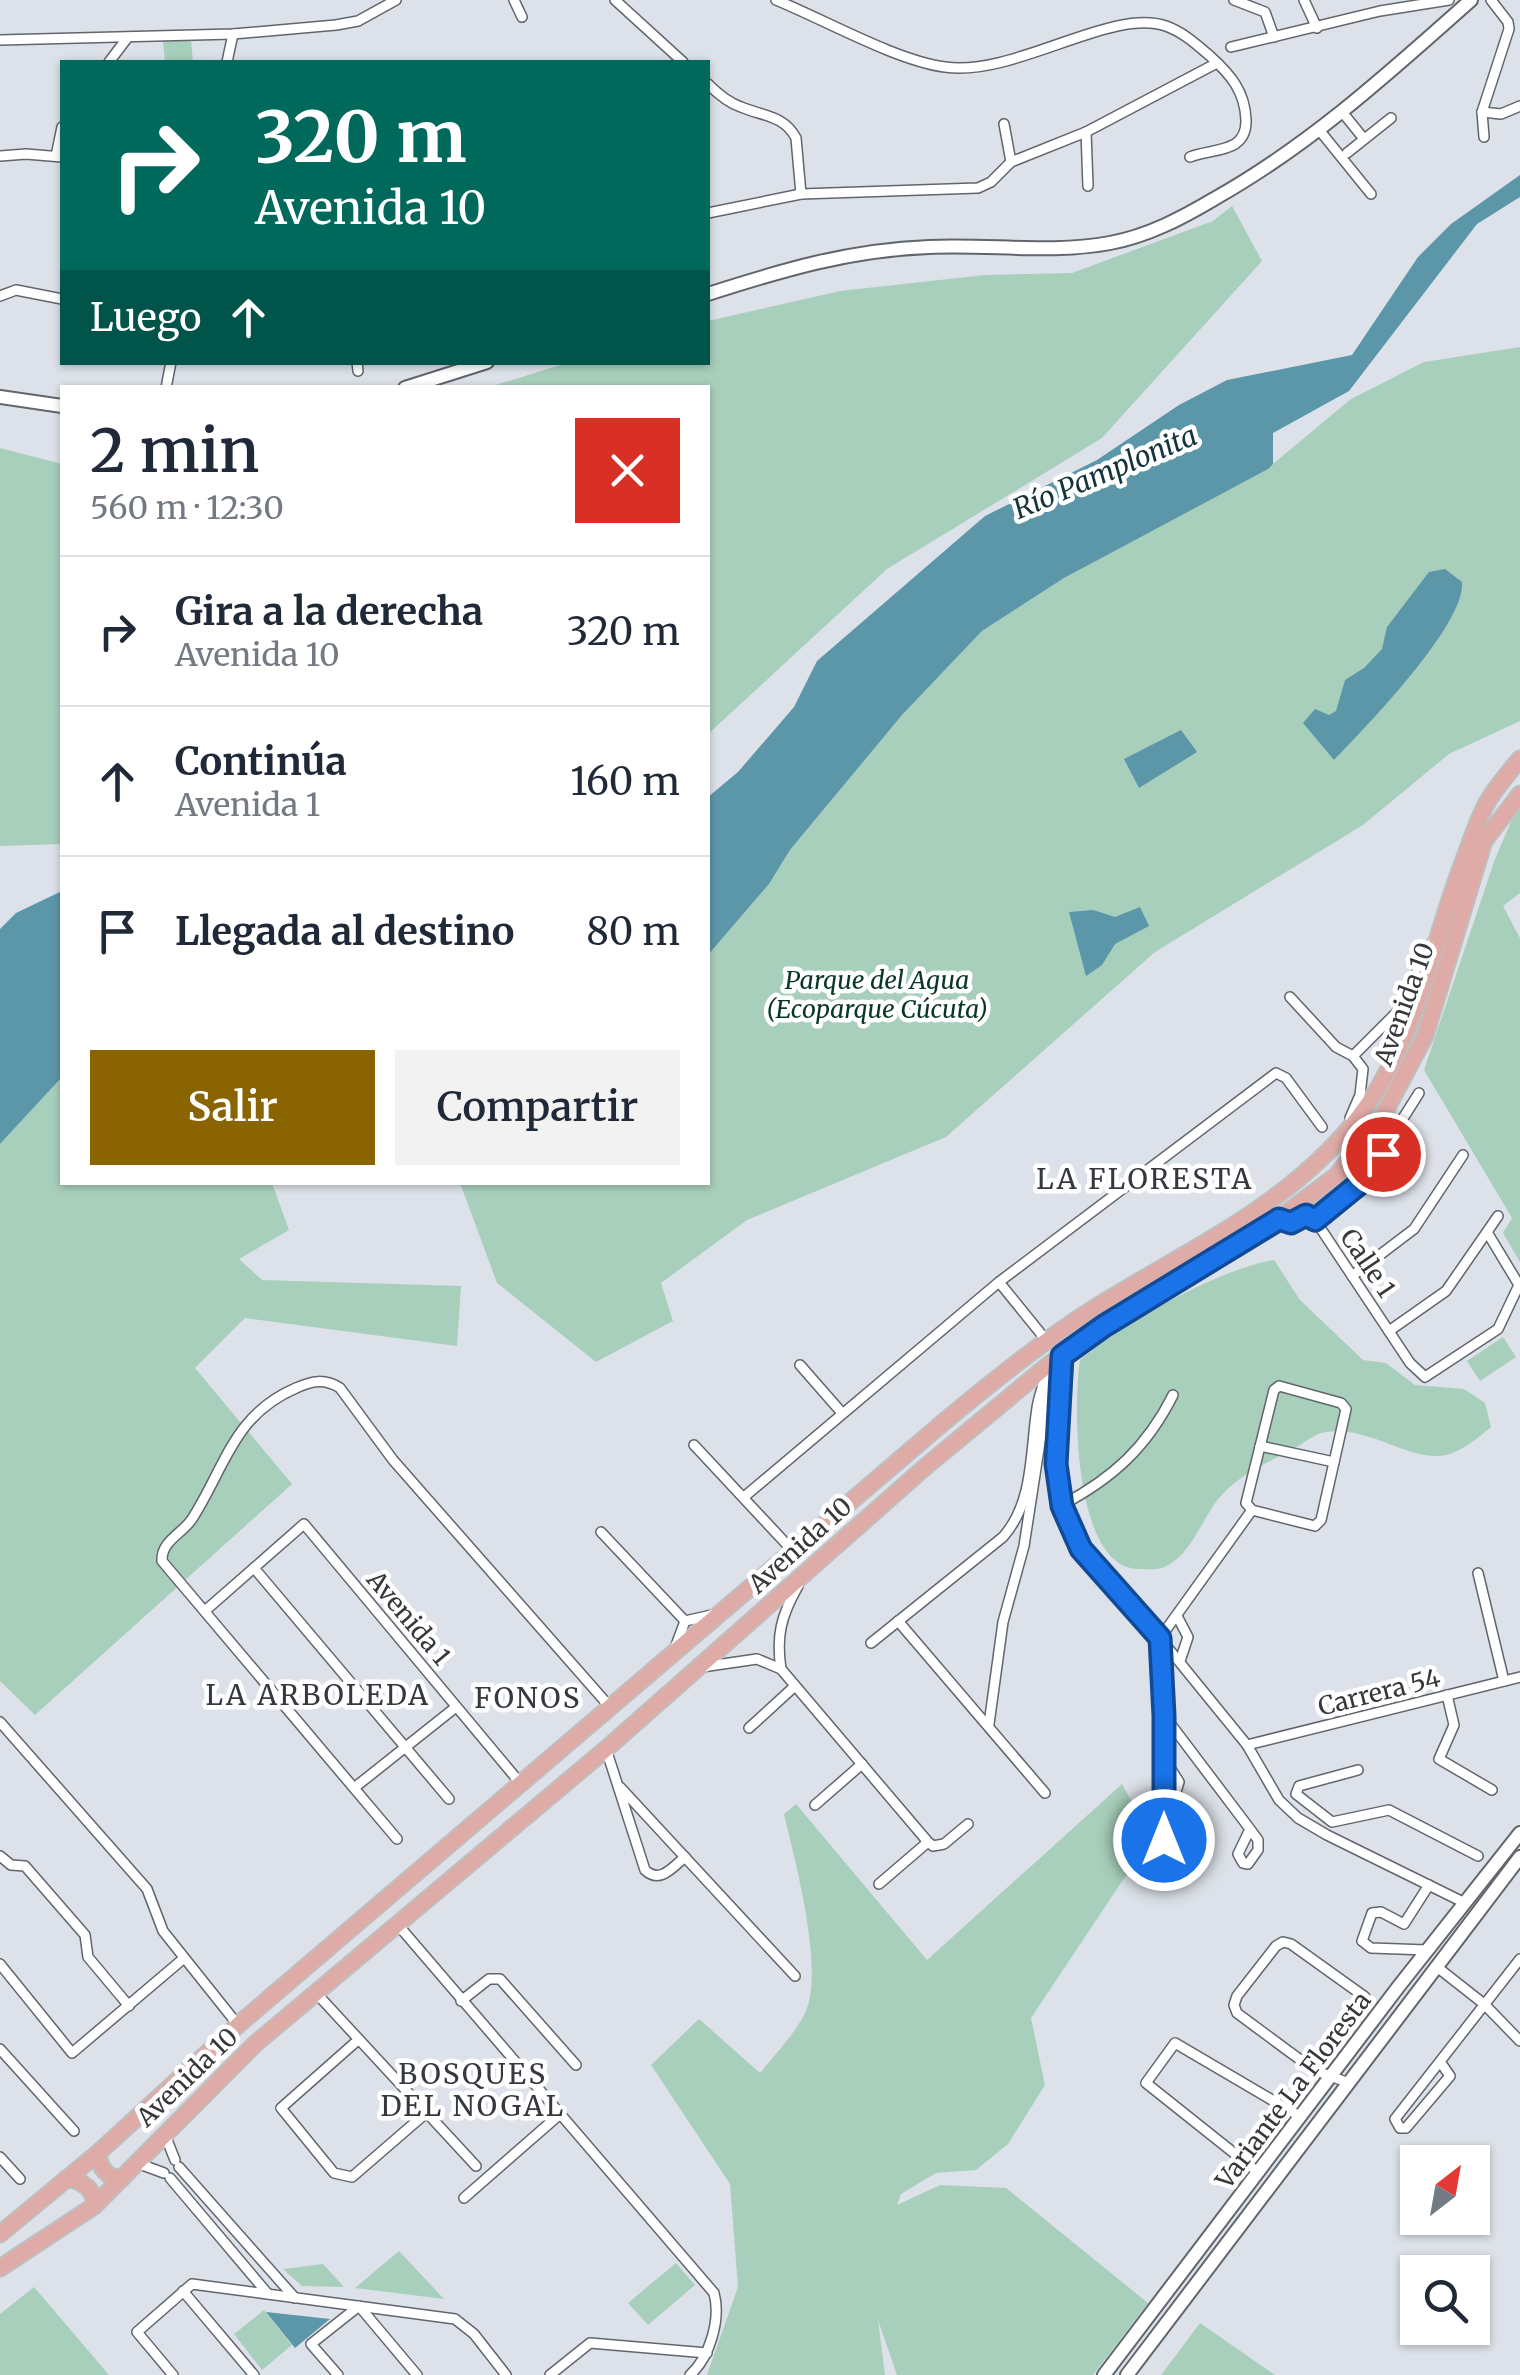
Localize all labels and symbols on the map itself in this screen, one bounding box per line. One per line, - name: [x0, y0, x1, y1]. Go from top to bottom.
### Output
- water label: Río Pamplonita: [1008, 417, 1202, 527]
- street label: Avenida 10: [1367, 938, 1441, 1071]
- park label: Parque del Agua (Ecoparque Cúcuta): [766, 964, 988, 1025]
- pin: [1341, 1112, 1426, 1197]
- district label: LA FLORESTA: [1036, 1161, 1254, 1197]
- street label: Calle 1: [1334, 1223, 1402, 1303]
- street label: Avenida 10: [741, 1490, 858, 1601]
- street label: Avenida 1: [360, 1563, 458, 1672]
- street label: Carrera 54: [1315, 1661, 1443, 1723]
- district label: LA ARBOLEDA: [205, 1677, 431, 1713]
- district label: FONOS: [474, 1680, 582, 1716]
- position arrow: [1112, 1788, 1216, 1892]
- street label: Variante La Floresta: [1208, 1985, 1378, 2196]
- street label: Avenida 10: [129, 2021, 244, 2134]
- district label: BOSQUES DEL NOGAL: [380, 2056, 566, 2124]
- north arrow: [1400, 2145, 1490, 2235]

